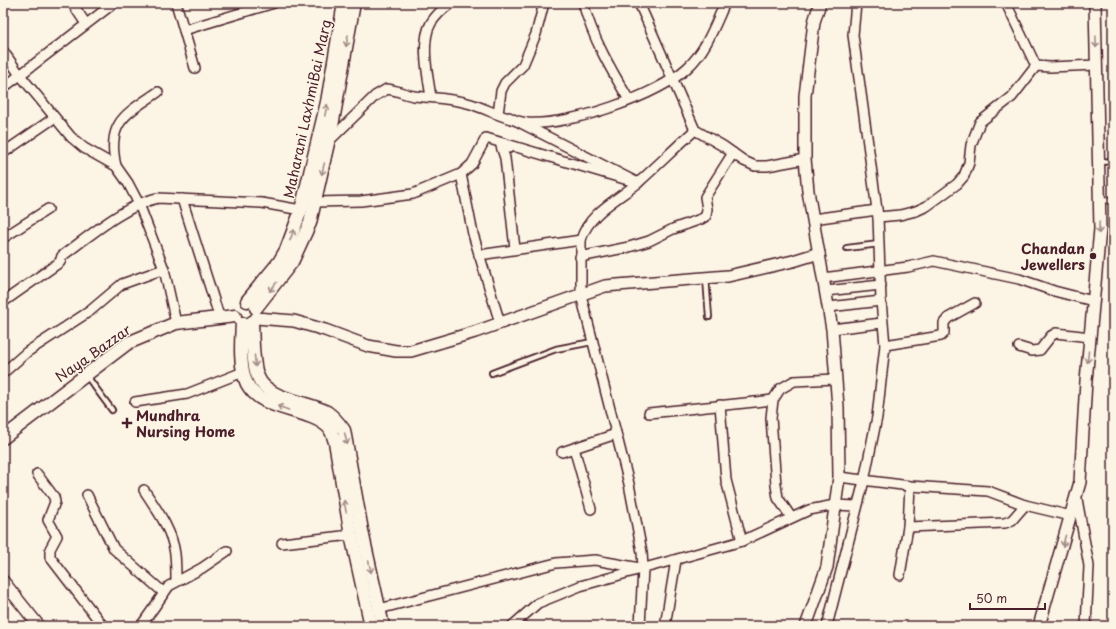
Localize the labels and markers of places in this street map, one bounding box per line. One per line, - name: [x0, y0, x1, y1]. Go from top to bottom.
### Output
- place label: Chandan Jewellers: [1021, 238, 1085, 275]
- marker: Chandan Jewellers: [1088, 251, 1098, 261]
- place label: Mundhra Nursing Home: [136, 405, 236, 442]
- marker: Mundhra Nursing Home: [121, 417, 133, 429]

